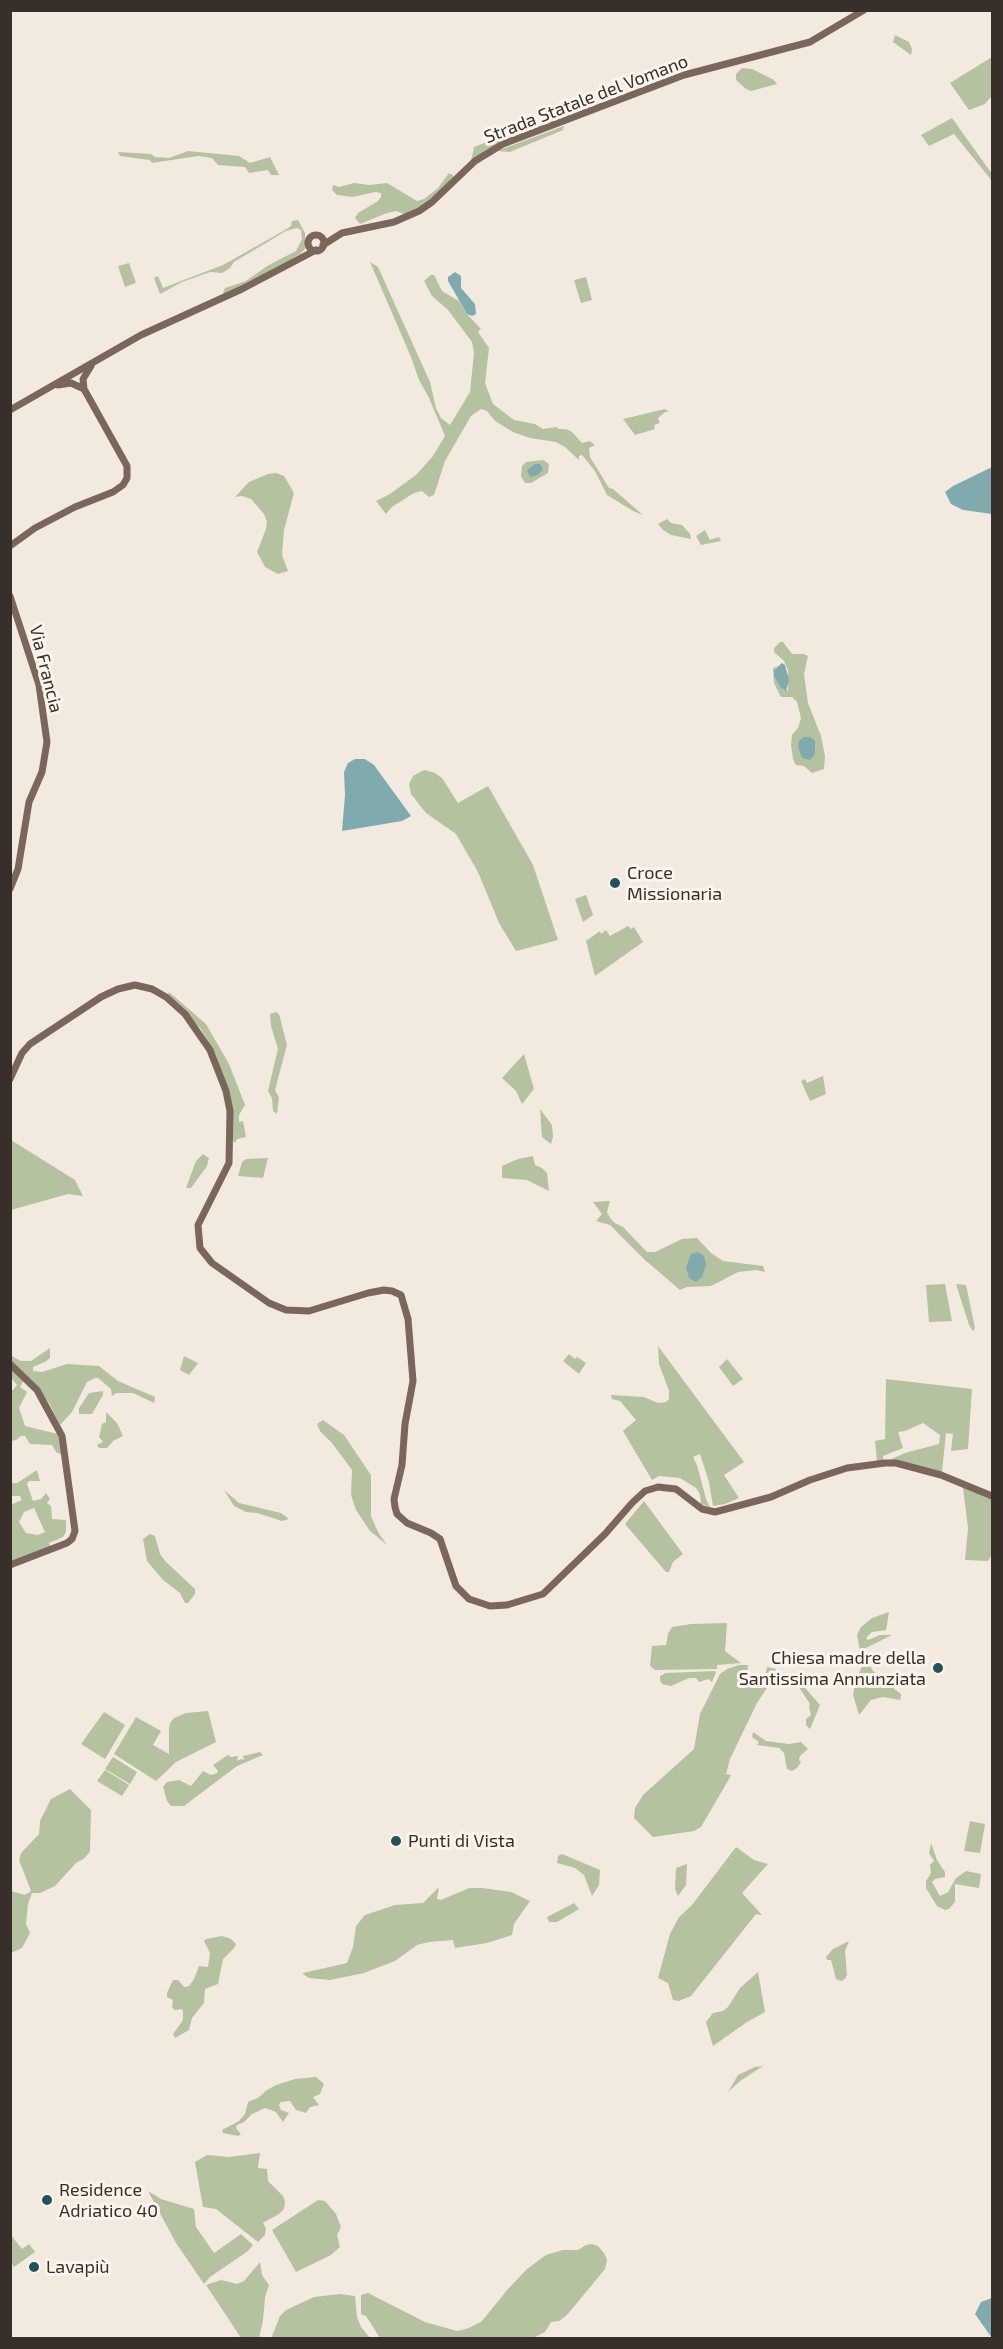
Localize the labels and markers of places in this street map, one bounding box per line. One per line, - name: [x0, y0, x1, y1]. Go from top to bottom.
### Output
- place label: Croce Missionaria: [627, 862, 722, 904]
- marker: Croce Missionaria: [608, 876, 622, 890]
- place label: Chiesa madre della Santissima Annunziata: [739, 1647, 926, 1690]
- marker: Chiesa madre della Santissima Annunziata: [931, 1661, 945, 1675]
- place label: Punti di Vista: [408, 1830, 515, 1852]
- marker: Punti di Vista: [389, 1834, 403, 1848]
- place label: Residence Adriatico 40: [59, 2179, 158, 2222]
- marker: Residence Adriatico 40: [40, 2193, 54, 2207]
- place label: Lavapiù: [46, 2256, 110, 2278]
- marker: Lavapiù: [27, 2260, 41, 2274]

